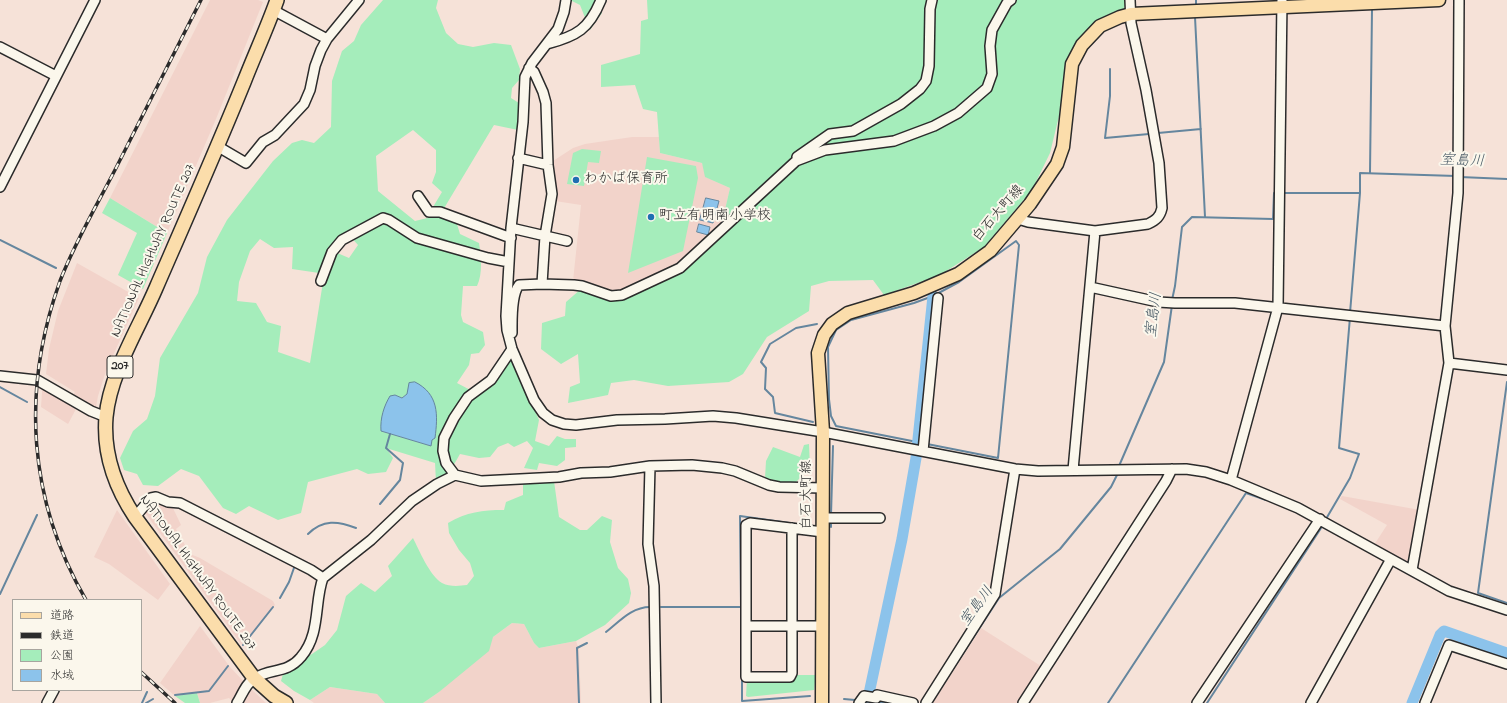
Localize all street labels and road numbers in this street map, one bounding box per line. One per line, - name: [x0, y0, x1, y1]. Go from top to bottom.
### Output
- street label: NATIONAL HIGHWAY ROUTE 207: [108, 162, 200, 340]
- street label: 白石大町線: [970, 182, 1028, 246]
- road number: 207: [107, 356, 133, 378]
- street label: 白石大町線: [800, 460, 816, 530]
- street label: NATIONAL HIGHWAY ROUTE 207: [135, 492, 259, 654]

